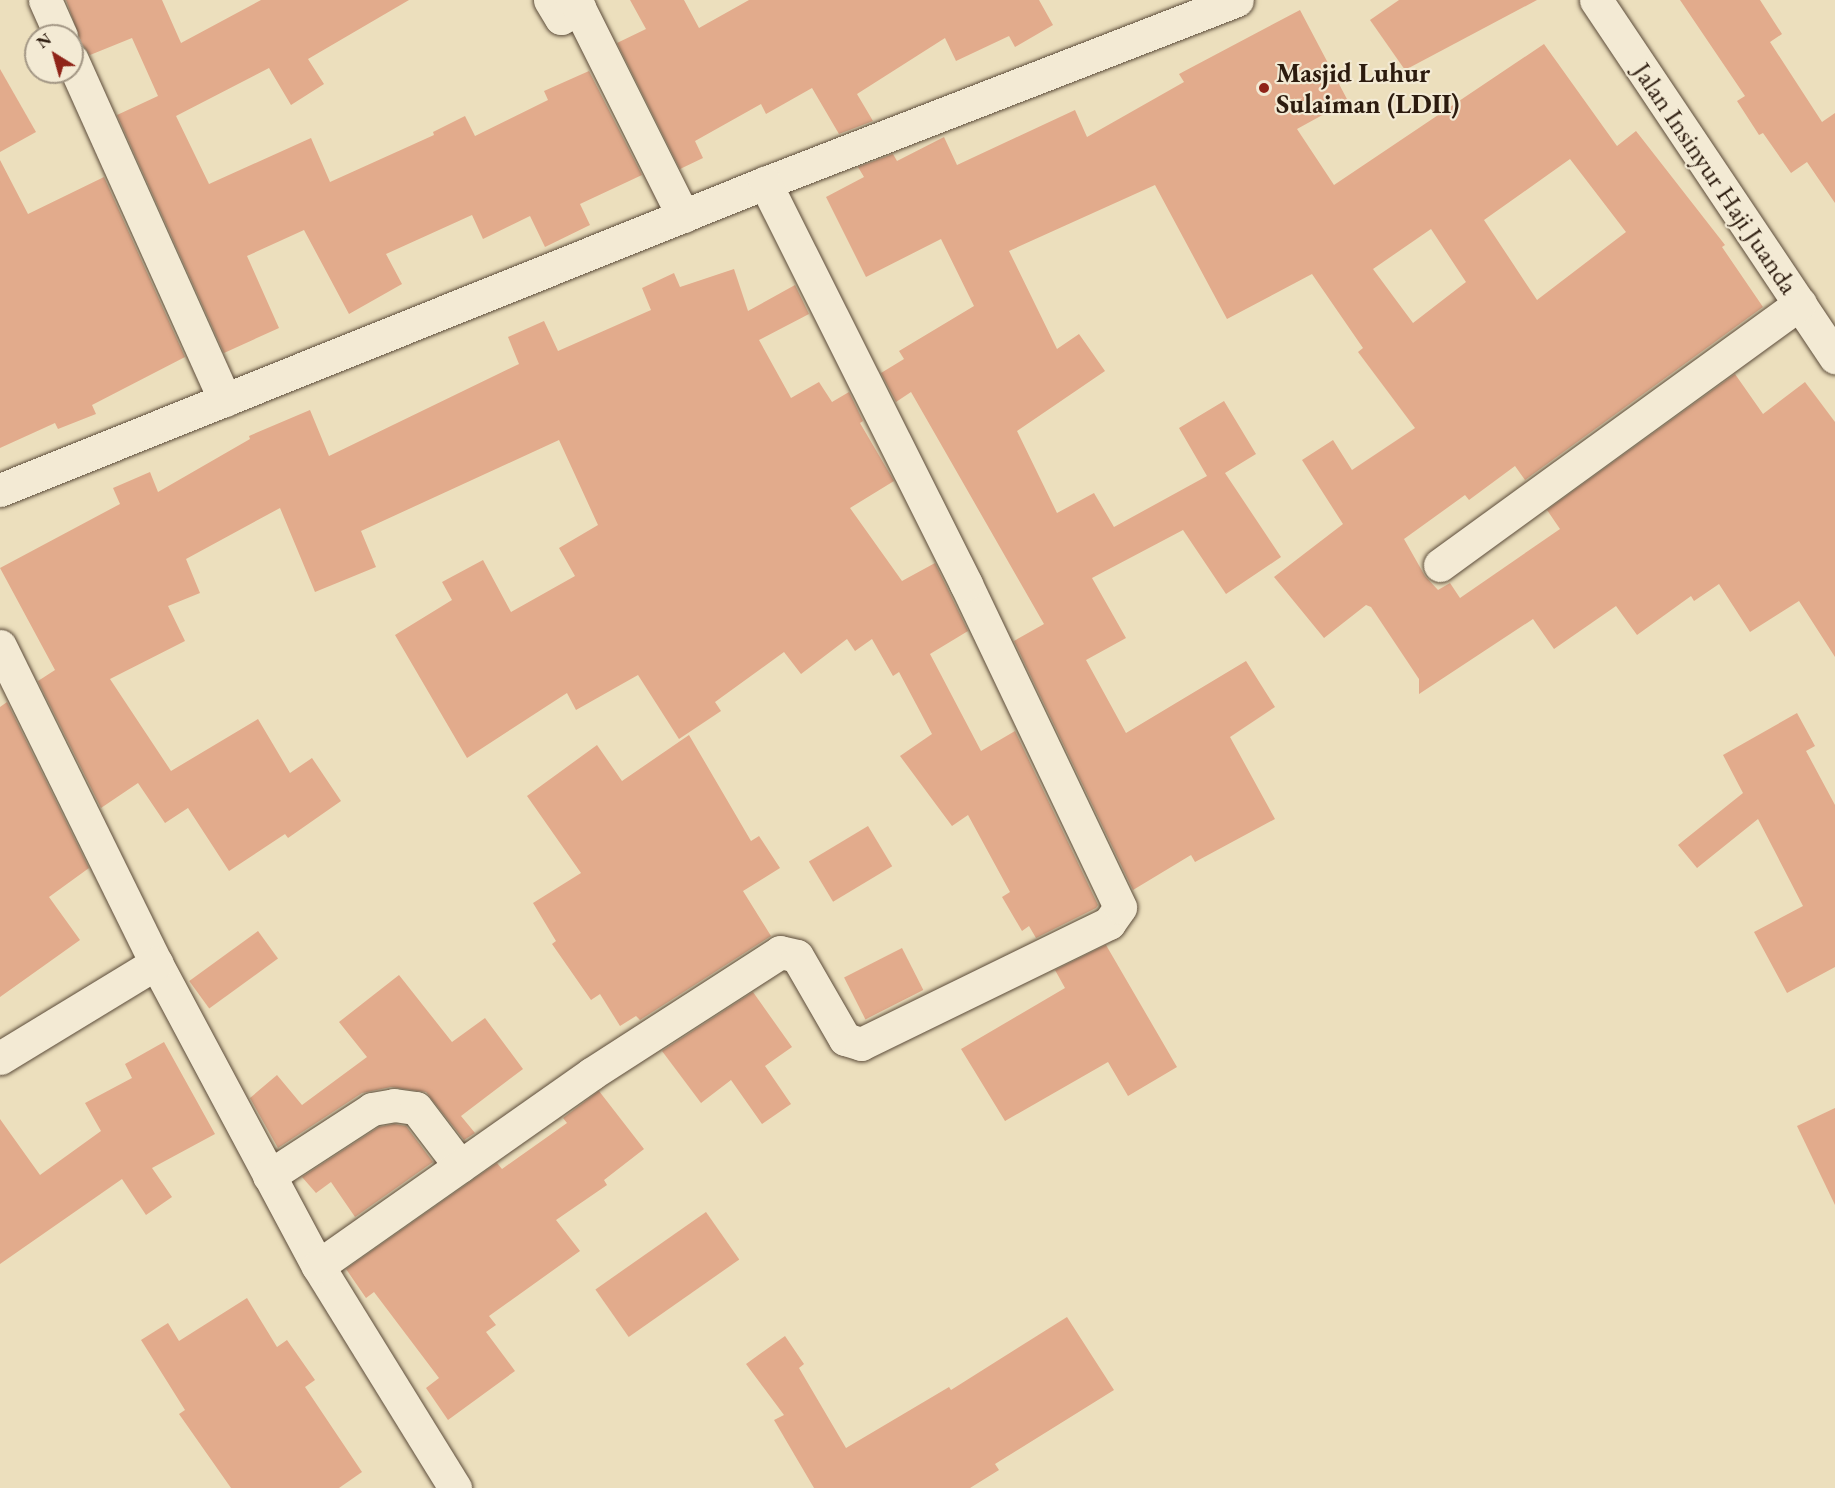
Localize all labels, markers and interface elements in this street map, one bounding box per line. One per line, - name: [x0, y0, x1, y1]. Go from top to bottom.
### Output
- north arrow: [24, 24, 84, 84]
- text: N: [33, 29, 56, 53]
- place label: Masjid Luhur Sulaiman (LDII): [1276, 56, 1460, 119]
- street label: Jalan Insinyur Haji Juanda: [1626, 56, 1806, 300]
- marker: Masjid Luhur Sulaiman (LDII): [1257, 81, 1271, 95]

